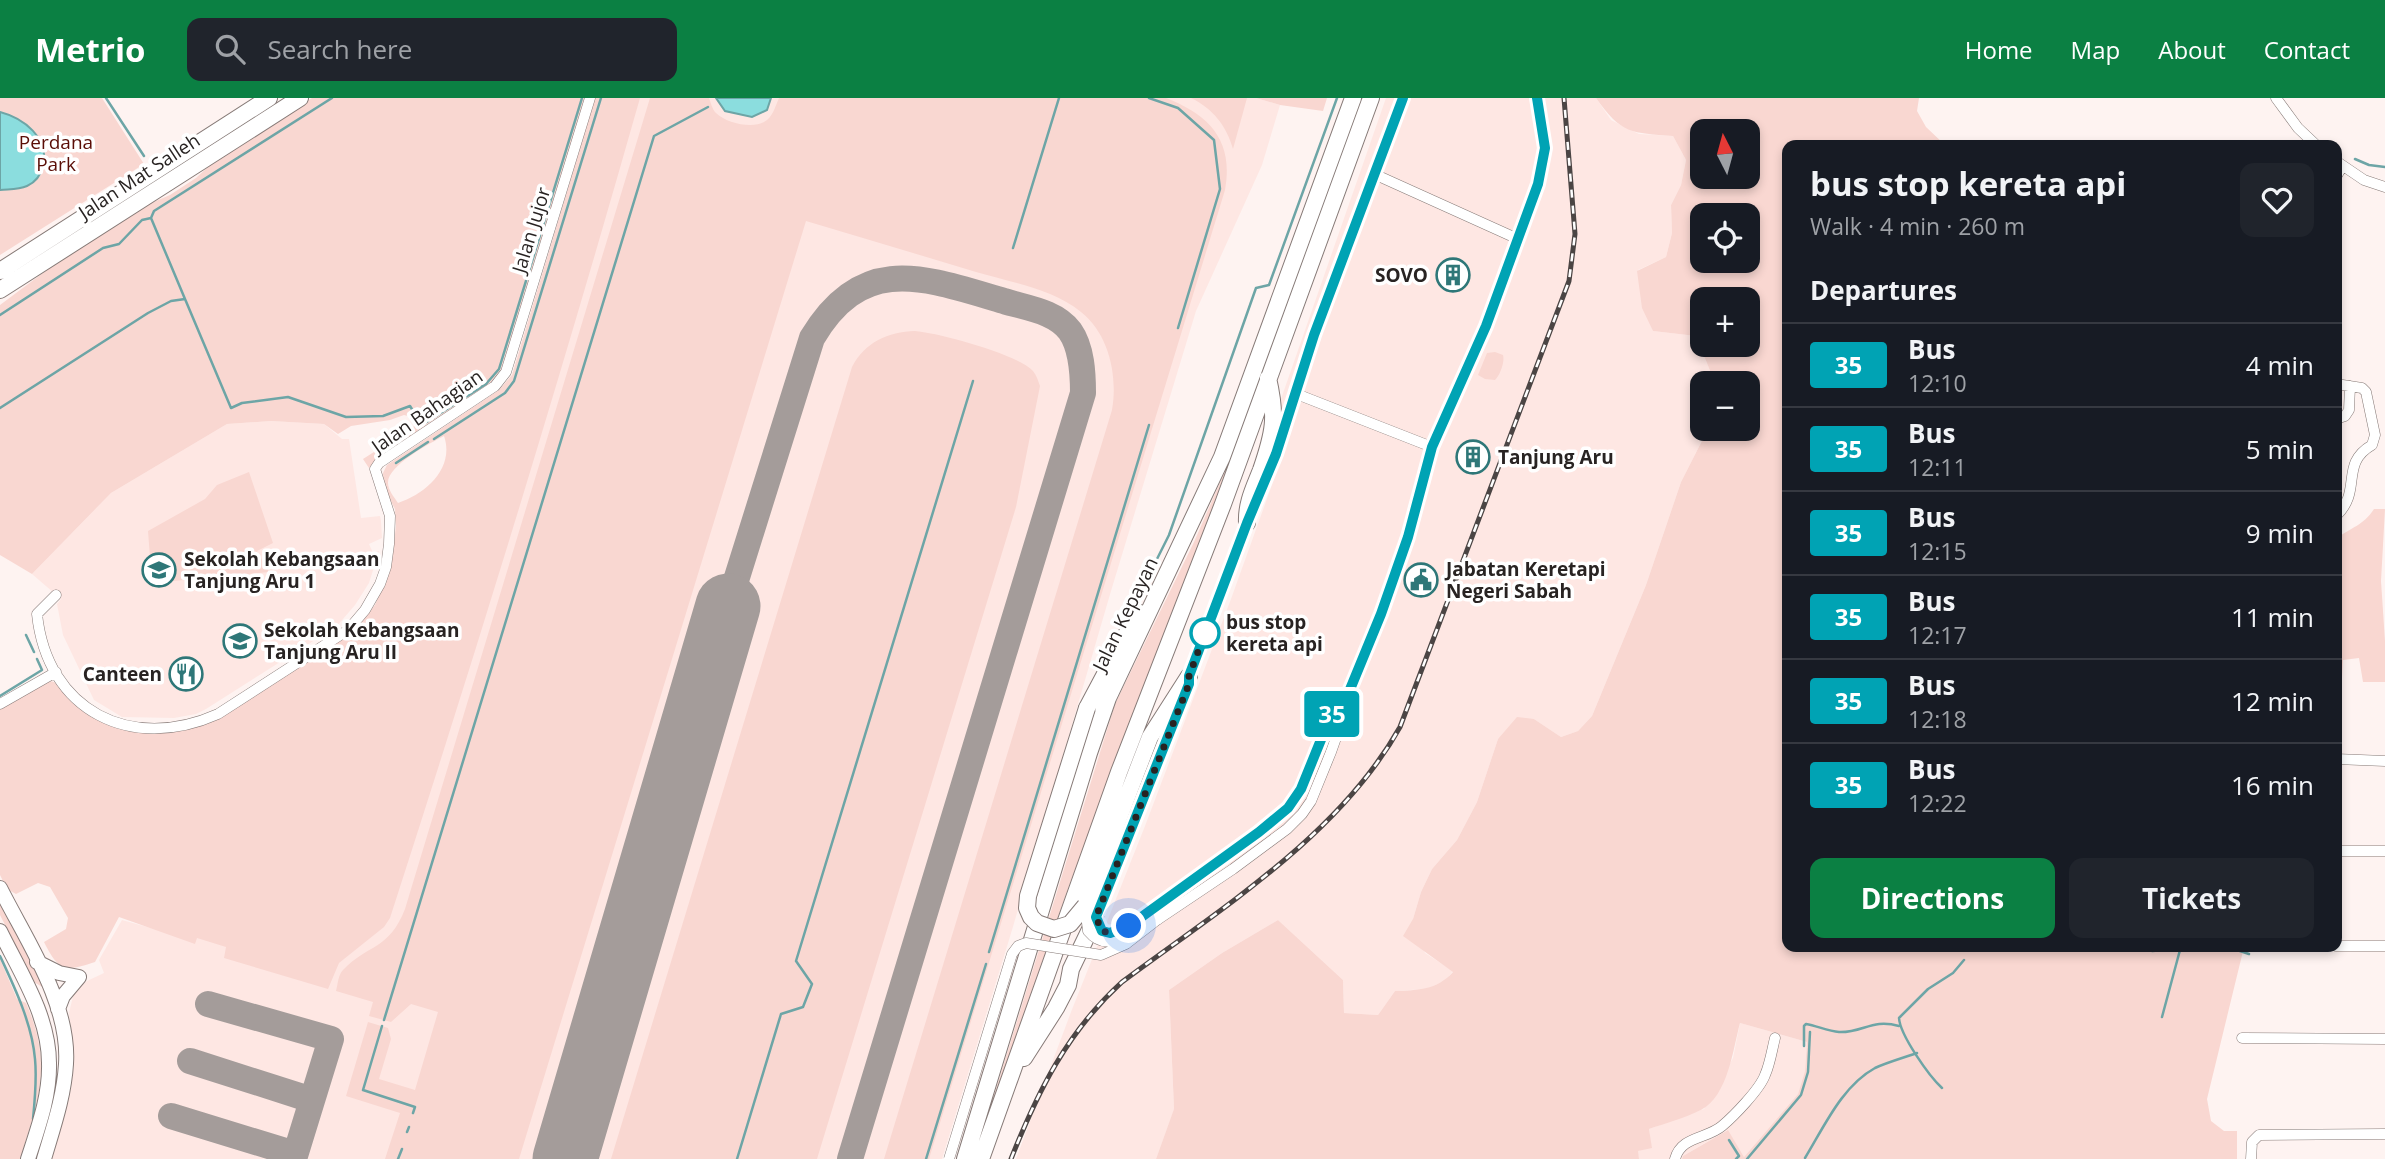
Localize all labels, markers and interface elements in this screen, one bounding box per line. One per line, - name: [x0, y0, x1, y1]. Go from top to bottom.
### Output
- search box: [187, 18, 677, 81]
- text: Metrio: [35, 27, 145, 72]
- icon: search: [211, 30, 249, 68]
- text: Search here: [267, 31, 412, 67]
- text: Home: [1965, 33, 2033, 66]
- text: Map: [2071, 33, 2120, 66]
- text: About: [2158, 33, 2226, 66]
- text: Contact: [2264, 33, 2350, 66]
- north arrow: [1690, 119, 1760, 189]
- map controls: [1690, 119, 1760, 441]
- street label: Jalan Mat Salleh: [72, 127, 205, 226]
- park label: Perdana Park: [19, 129, 93, 177]
- text: bus stop kereta api: [1810, 161, 2126, 206]
- button: heart: [2240, 163, 2314, 237]
- street label: Jalan Jujor: [505, 184, 556, 278]
- button: locate: [1690, 203, 1760, 273]
- text: Walk · 4 min · 260 m: [1810, 210, 2025, 242]
- building icon: SOVO: [1434, 256, 1472, 294]
- place label: SOVO: [1375, 262, 1428, 288]
- text: Departures: [1810, 272, 1957, 308]
- button: +: [1690, 287, 1760, 357]
- text: Bus: [1908, 331, 1955, 367]
- text: 4 min: [2246, 347, 2314, 383]
- text: 35: [1835, 348, 1862, 381]
- street label: Jalan Bahagian: [365, 363, 488, 460]
- text: 12:10: [1908, 367, 1967, 399]
- button: −: [1690, 371, 1760, 441]
- text: Bus: [1908, 415, 1955, 451]
- text: 5 min: [2246, 431, 2314, 467]
- text: 35: [1835, 432, 1862, 465]
- building icon: Tanjung Aru: [1454, 438, 1492, 476]
- place label: Tanjung Aru: [1498, 444, 1614, 470]
- text: 12:11: [1908, 451, 1967, 483]
- text: Bus: [1908, 499, 1955, 535]
- text: 9 min: [2246, 515, 2314, 551]
- text: 35: [1835, 516, 1862, 549]
- text: 12:15: [1908, 535, 1967, 567]
- place label: Sekolah Kebangsaan Tanjung Aru 1: [184, 546, 379, 594]
- school or university icon: Sekolah Kebangsaan Tanjung Aru 1: [140, 551, 178, 589]
- street label: Jalan Kepayan: [1085, 553, 1164, 677]
- place label: Jabatan Keretapi Negeri Sabah: [1444, 556, 1606, 604]
- public building icon: Jabatan Keretapi Negeri Sabah: [1402, 561, 1440, 599]
- text: Bus: [1908, 583, 1955, 619]
- text: 11 min: [2231, 599, 2314, 635]
- text: 35: [1835, 600, 1862, 633]
- place label: bus stop kereta api: [1226, 609, 1323, 657]
- place label: Sekolah Kebangsaan Tanjung Aru II: [264, 617, 459, 665]
- marker: bus stop kereta api: [1190, 618, 1220, 648]
- text: 12:17: [1908, 619, 1967, 651]
- school or university icon: Sekolah Kebangsaan Tanjung Aru II: [221, 622, 259, 660]
- restaurant icon: Canteen: [167, 655, 205, 693]
- place label: Canteen: [83, 661, 162, 687]
- text: Bus: [1908, 667, 1955, 703]
- text: 12 min: [2231, 683, 2314, 719]
- text: 35: [1835, 684, 1862, 717]
- line badge: 35: [1300, 691, 1364, 737]
- text: 35: [1318, 697, 1346, 730]
- text: 12:18: [1908, 703, 1967, 735]
- text: Bus: [1908, 751, 1955, 787]
- text: 16 min: [2231, 767, 2314, 803]
- text: 35: [1835, 768, 1862, 801]
- text: 12:22: [1908, 787, 1967, 819]
- button: Directions: [1810, 858, 2055, 938]
- button: Tickets: [2069, 858, 2314, 938]
- your location: [1111, 908, 1146, 943]

